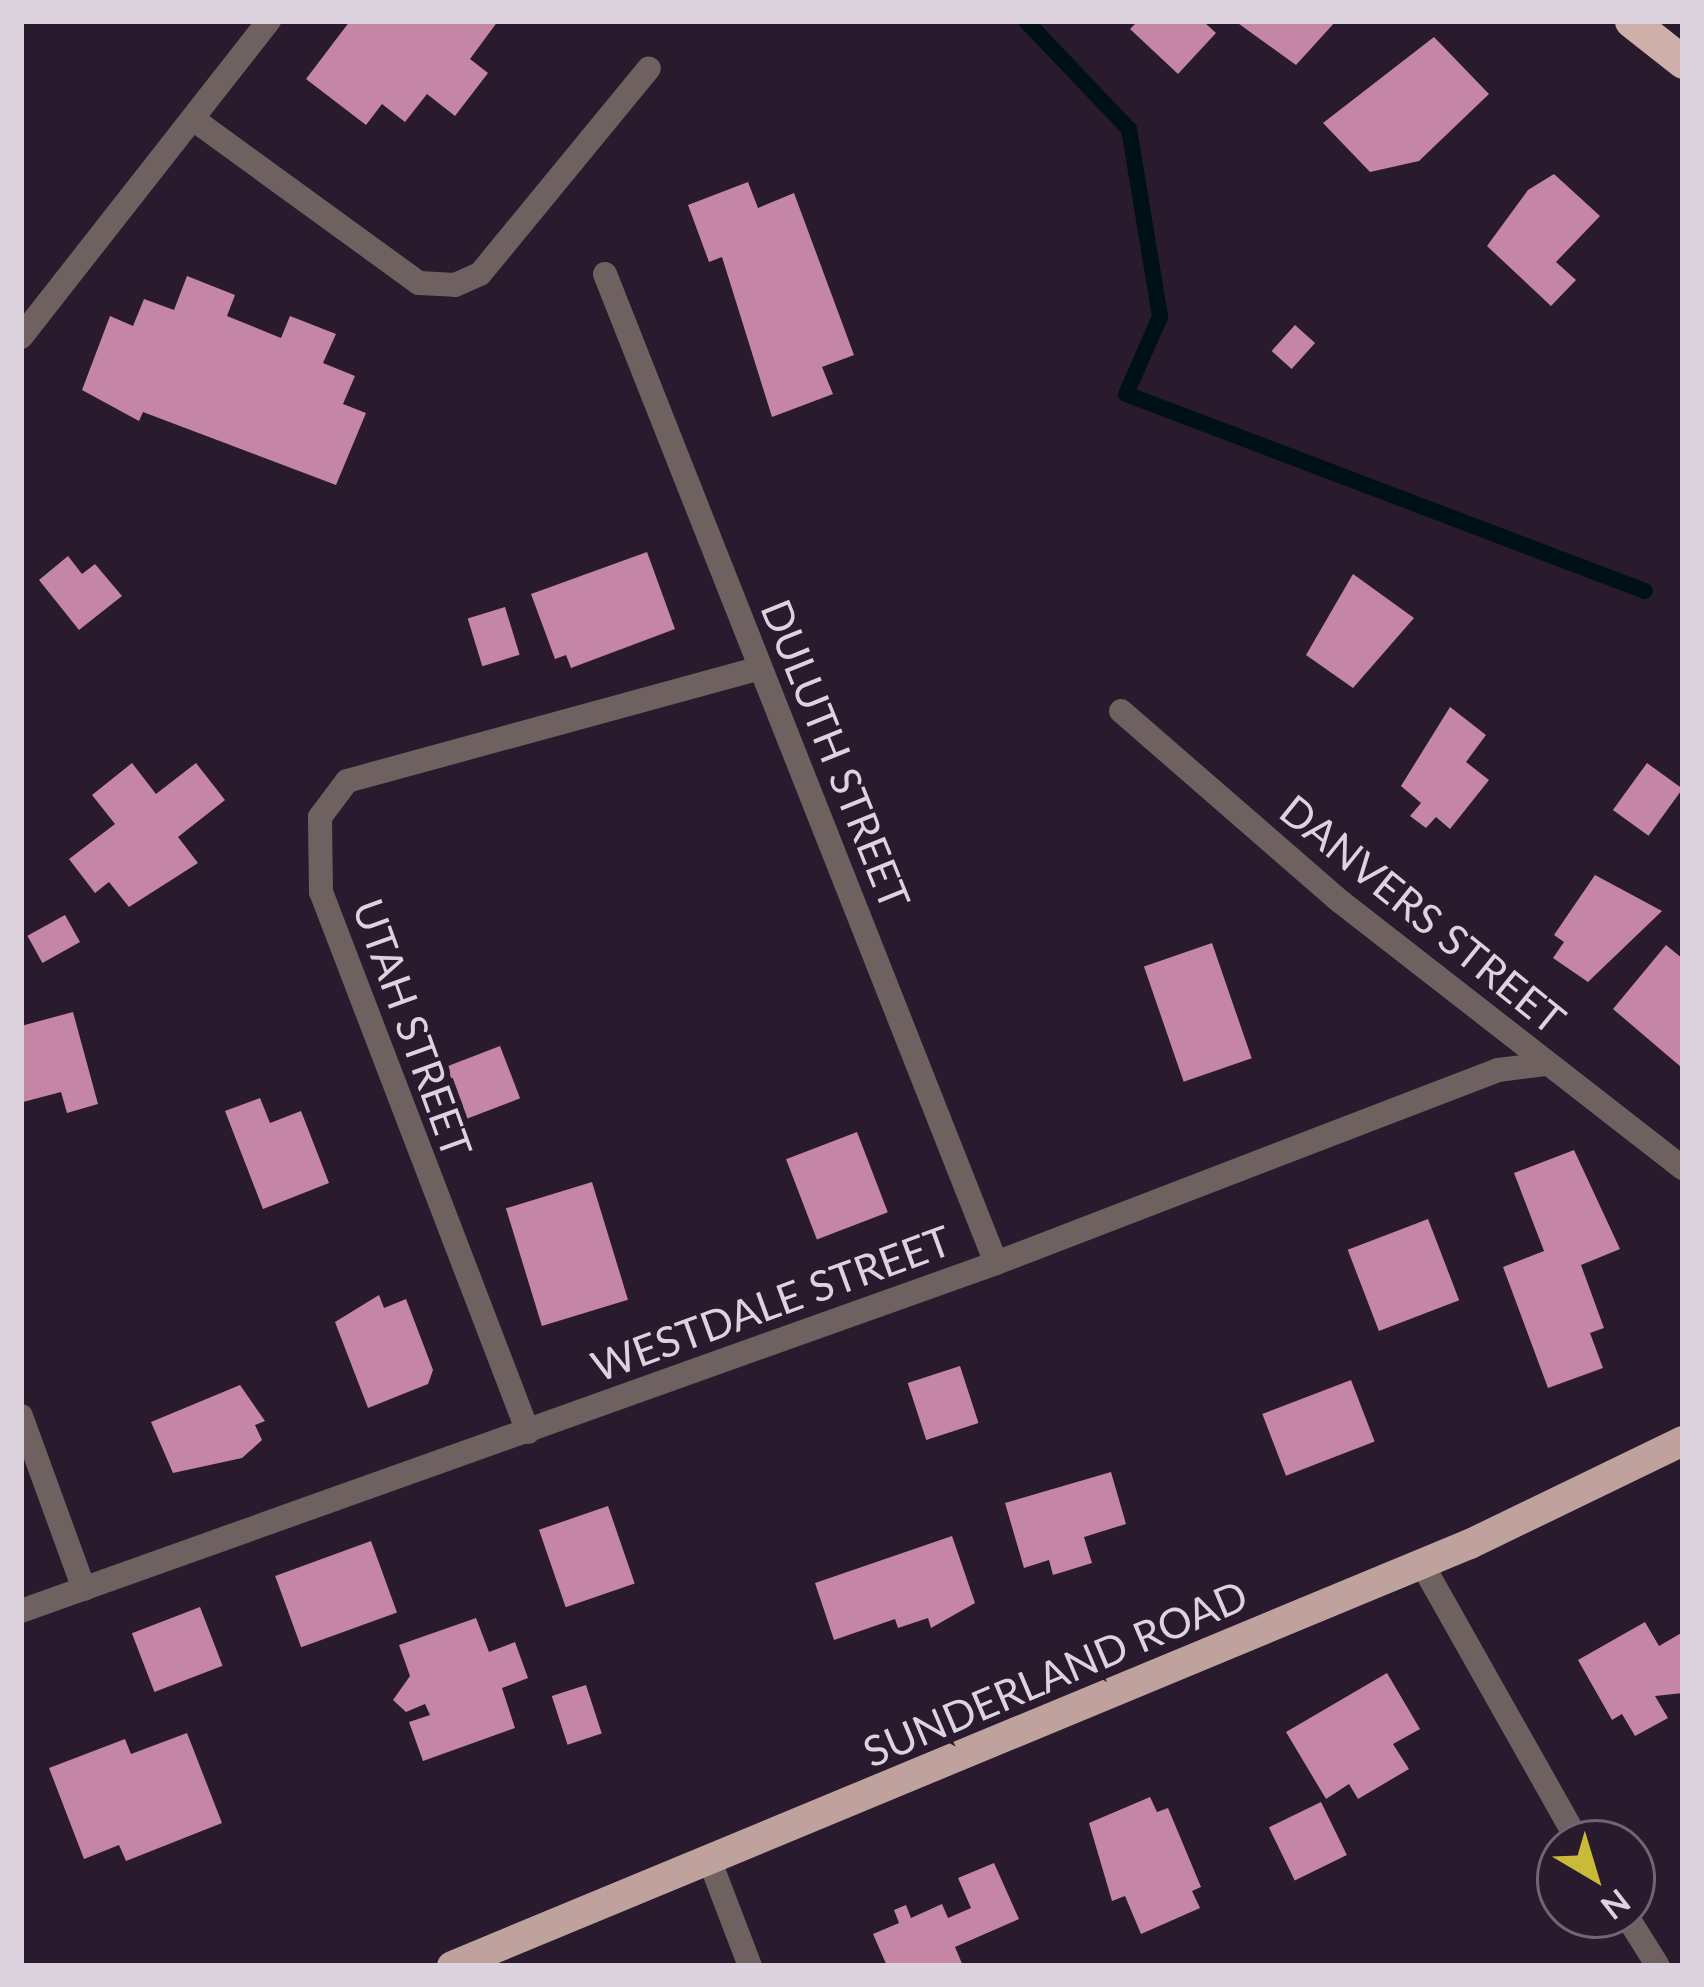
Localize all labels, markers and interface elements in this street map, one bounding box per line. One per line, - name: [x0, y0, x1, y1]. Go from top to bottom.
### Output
- street label: DULUTH STREET: [751, 592, 921, 916]
- street label: DANVERS STREET: [1271, 784, 1575, 1044]
- street label: UTAH STREET: [343, 892, 483, 1164]
- street label: WESTDALE STREET: [584, 1215, 958, 1391]
- street label: SUNDERLAND ROAD: [855, 1569, 1255, 1777]
- north arrow: [1536, 1819, 1656, 1939]
- text: N: [1594, 1881, 1639, 1929]

